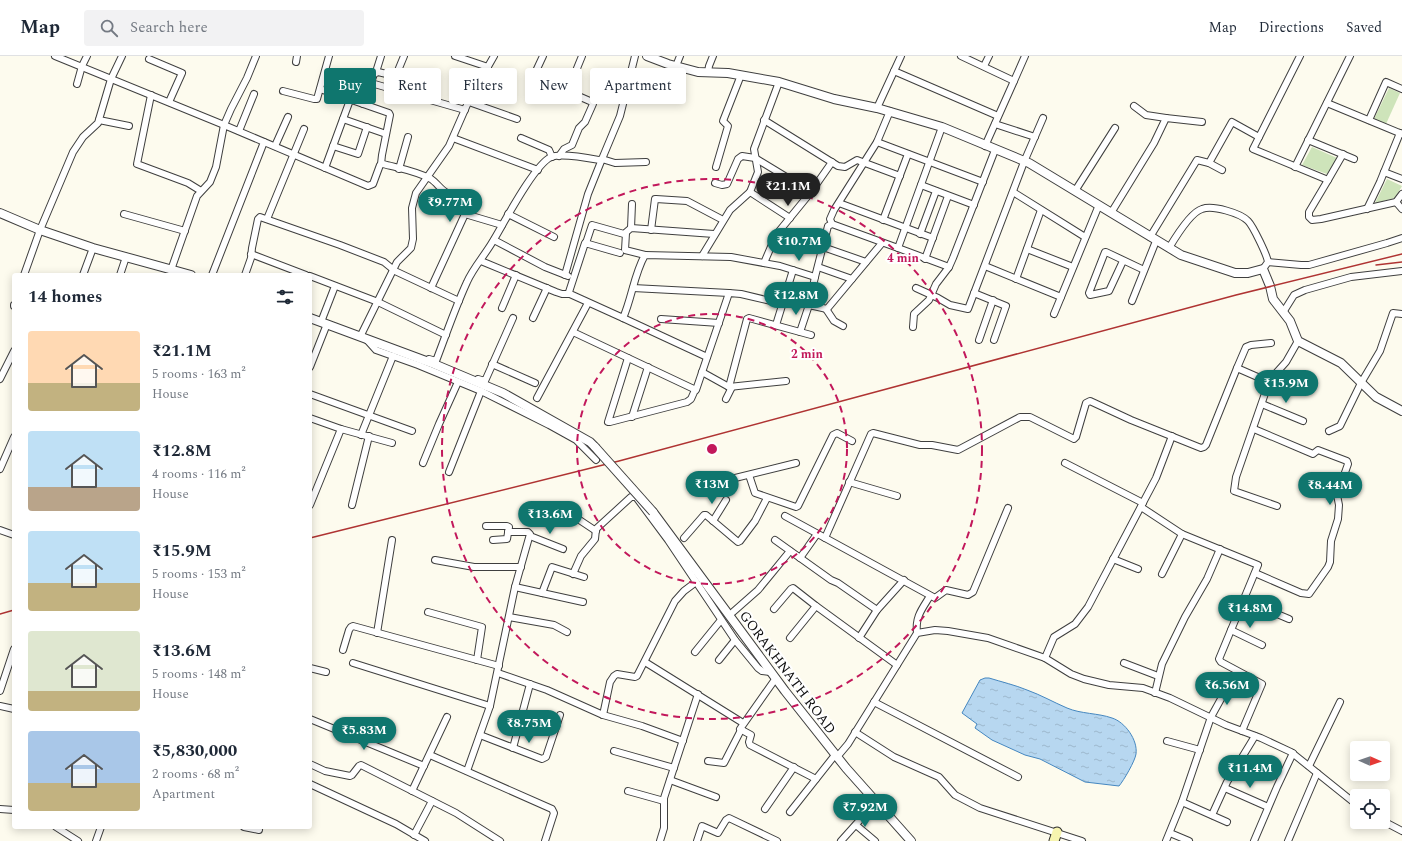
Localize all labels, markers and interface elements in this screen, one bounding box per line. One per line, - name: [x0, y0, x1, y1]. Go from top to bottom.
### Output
- search box: [84, 10, 364, 46]
- text: Map: [20, 13, 60, 42]
- text: Search here: [130, 16, 208, 39]
- icon: search: [98, 17, 120, 39]
- text: Map: [1209, 17, 1237, 38]
- text: Directions: [1259, 17, 1324, 38]
- text: Saved: [1346, 17, 1382, 38]
- chip: Buy: [324, 68, 376, 104]
- chip: Rent: [384, 68, 441, 104]
- chip: Filters: [449, 68, 517, 104]
- chip: New: [525, 68, 582, 104]
- chip: Apartment: [590, 68, 686, 104]
- pin: ₹21.1M: [755, 173, 821, 207]
- text: ₹21.1M: [765, 176, 811, 196]
- pin: ₹9.77M: [417, 189, 483, 223]
- text: ₹9.77M: [427, 192, 473, 212]
- pin: ₹10.7M: [766, 228, 832, 262]
- text: ₹10.7M: [776, 231, 822, 251]
- text: 4 min: [887, 249, 920, 268]
- pin: ₹12.8M: [763, 282, 829, 316]
- text: 14 homes: [28, 284, 102, 310]
- text: ₹12.8M: [773, 285, 819, 305]
- icon: filters: [274, 286, 296, 308]
- text: ₹21.1M: [152, 338, 212, 364]
- text: 2 min: [791, 345, 824, 364]
- icon: home: [60, 347, 108, 395]
- text: 5 rooms · 163 m²: [152, 364, 246, 384]
- pin: ₹15.9M: [1253, 370, 1319, 404]
- text: ₹15.9M: [1263, 373, 1309, 393]
- text: House: [152, 384, 189, 404]
- text: ₹12.8M: [152, 438, 212, 464]
- centre of rings: [705, 442, 719, 456]
- icon: home: [60, 447, 108, 495]
- text: 4 rooms · 116 m²: [152, 464, 246, 484]
- pin: ₹13M: [688, 471, 736, 505]
- pin: ₹8.44M: [1297, 472, 1363, 506]
- text: ₹13M: [695, 474, 729, 494]
- text: ₹8.44M: [1307, 475, 1353, 495]
- text: House: [152, 484, 189, 504]
- pin: ₹13.6M: [517, 501, 583, 535]
- text: ₹13.6M: [527, 504, 573, 524]
- text: ₹15.9M: [152, 538, 212, 564]
- icon: home: [60, 547, 108, 595]
- text: 5 rooms · 153 m²: [152, 564, 246, 584]
- text: House: [152, 584, 189, 604]
- pin: ₹14.8M: [1217, 595, 1283, 629]
- text: ₹14.8M: [1227, 598, 1273, 618]
- street label: GORAKHNATH ROAD: [734, 606, 841, 738]
- text: ₹13.6M: [152, 638, 212, 664]
- icon: home: [60, 647, 108, 695]
- text: 5 rooms · 148 m²: [152, 664, 246, 684]
- pin: ₹6.56M: [1194, 672, 1260, 706]
- text: ₹6.56M: [1204, 675, 1250, 695]
- text: House: [152, 684, 189, 704]
- pin: ₹8.75M: [496, 710, 562, 744]
- text: ₹8.75M: [506, 713, 552, 733]
- pin: ₹5.83M: [331, 717, 397, 751]
- text: ₹5.83M: [341, 720, 387, 740]
- text: ₹5,830,000: [152, 738, 237, 764]
- north arrow: [1350, 741, 1390, 781]
- map controls: [1350, 741, 1390, 829]
- icon: home: [60, 747, 108, 795]
- pin: ₹11.4M: [1217, 755, 1283, 789]
- text: ₹11.4M: [1227, 758, 1273, 778]
- text: 2 rooms · 68 m²: [152, 764, 239, 784]
- text: Apartment: [152, 784, 215, 804]
- button: locate: [1350, 789, 1390, 829]
- pin: ₹7.92M: [832, 794, 898, 828]
- text: ₹7.92M: [842, 797, 888, 817]

